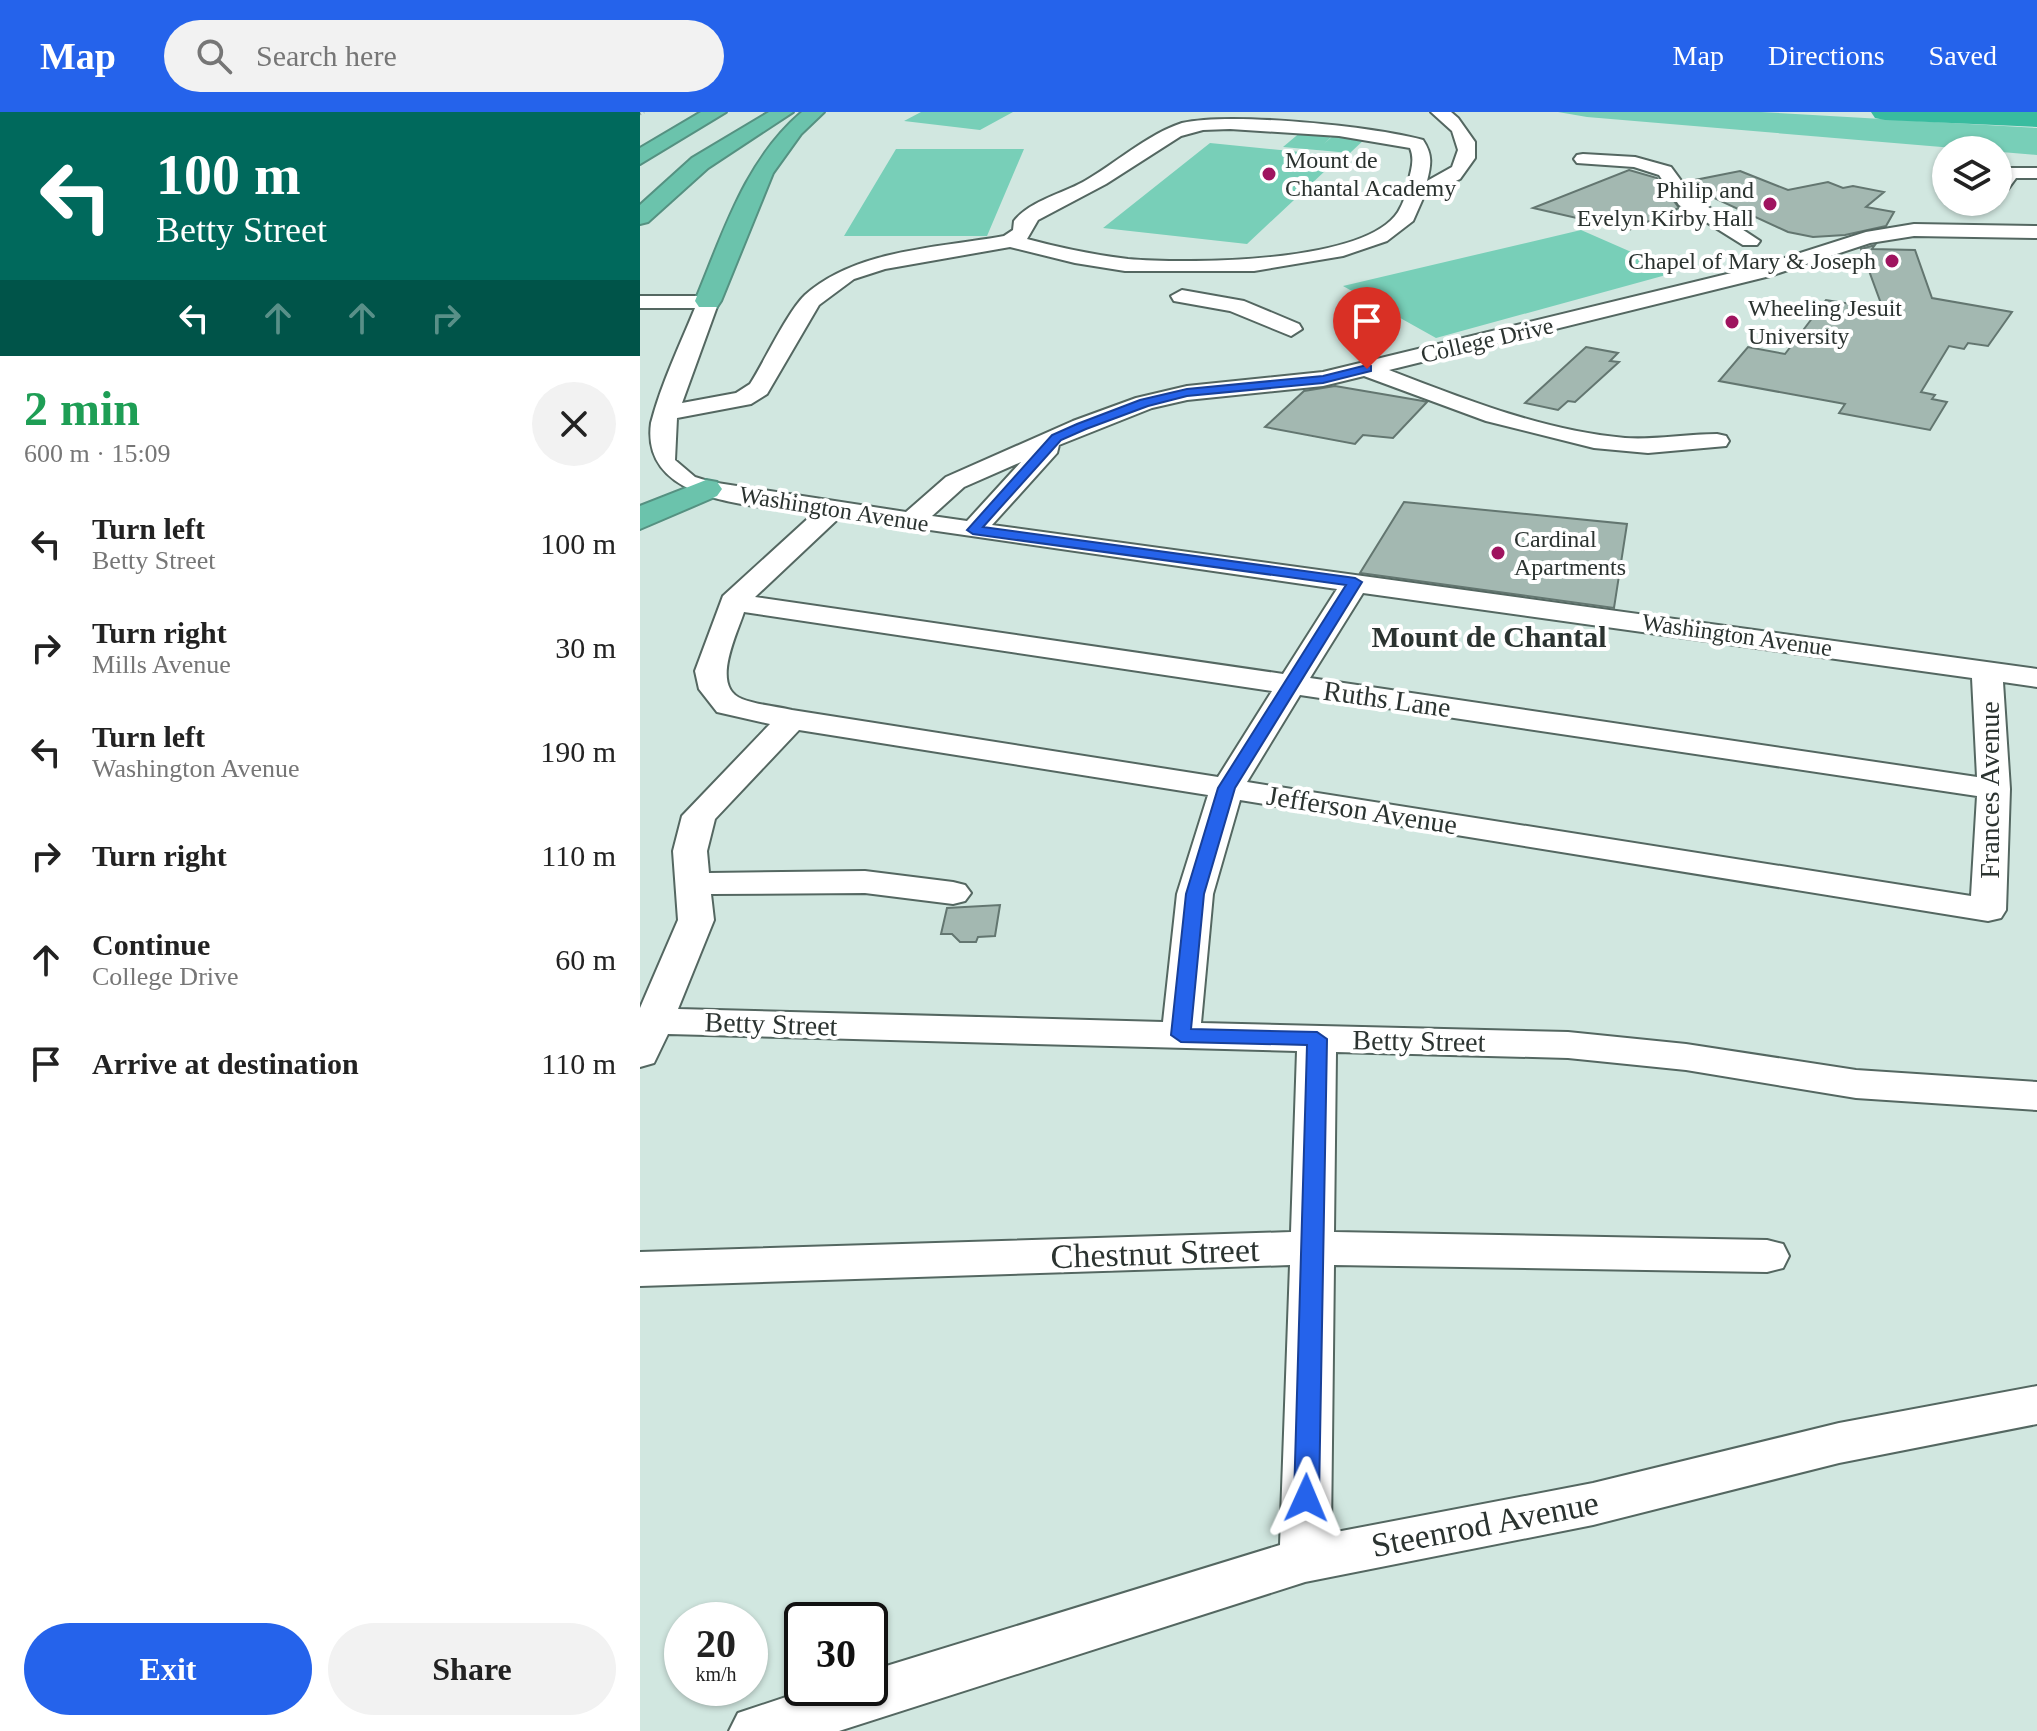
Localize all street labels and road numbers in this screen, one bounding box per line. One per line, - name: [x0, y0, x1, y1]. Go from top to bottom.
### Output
- street label: College Drive: [1418, 312, 1556, 368]
- street label: Washington Avenue: [737, 481, 931, 537]
- street label: Washington Avenue: [1640, 609, 1834, 661]
- street label: Ruths Lane: [1321, 675, 1453, 723]
- street label: Frances Avenue: [1974, 701, 2005, 879]
- street label: Jefferson Avenue: [1264, 780, 1460, 840]
- street label: Betty Street: [704, 1006, 838, 1042]
- street label: Betty Street: [1352, 1024, 1486, 1058]
- street label: Chestnut Street: [1050, 1231, 1260, 1275]
- street label: Steenrod Avenue: [1368, 1484, 1602, 1564]

